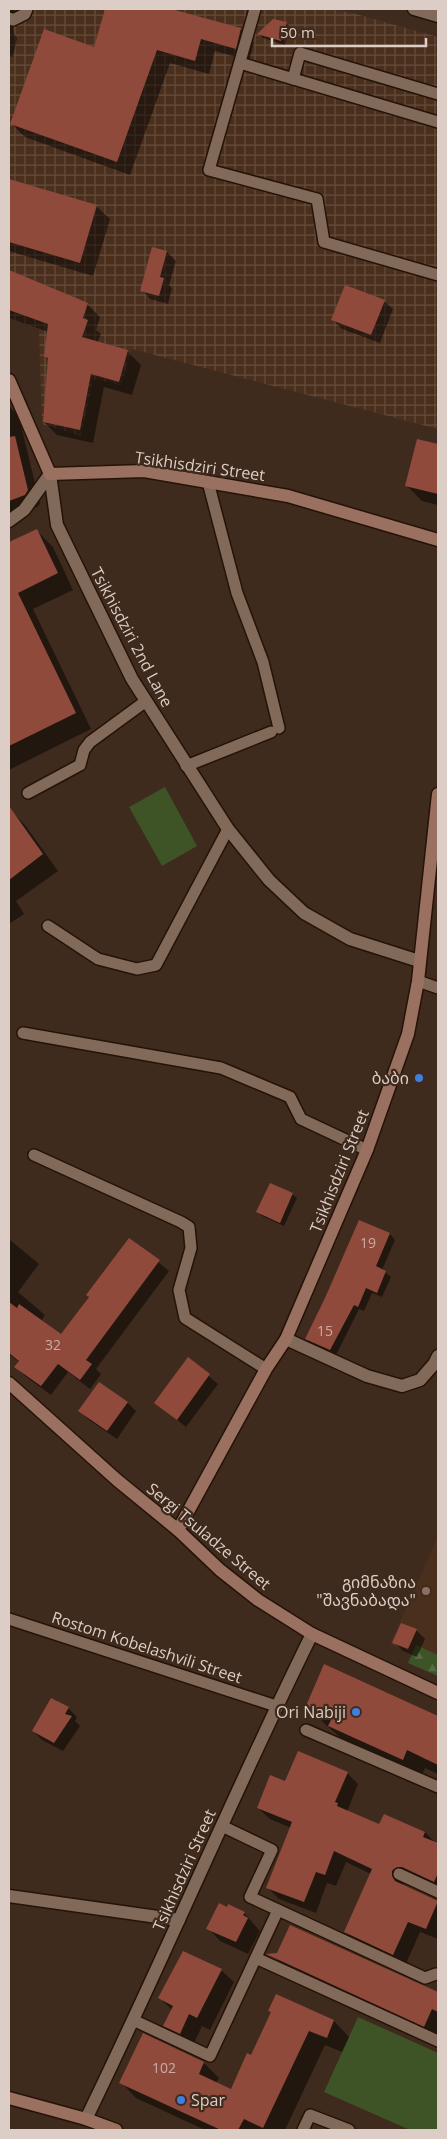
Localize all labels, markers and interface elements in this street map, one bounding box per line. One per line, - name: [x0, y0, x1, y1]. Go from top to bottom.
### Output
- scale bar: [272, 15, 426, 47]
- text: 50 m: [280, 22, 315, 42]
- street label: Tsikhisdziri Street: [134, 446, 267, 486]
- street label: Tsikhisdziri 2nd Lane: [86, 563, 178, 711]
- place label: ბაბი: [372, 1067, 409, 1089]
- marker: ბაბი: [413, 1072, 425, 1084]
- street label: Tsikhisdziri Street: [304, 1106, 374, 1236]
- house number: 19: [360, 1233, 376, 1252]
- house number: 15: [317, 1321, 333, 1340]
- house number: 32: [45, 1335, 61, 1354]
- street label: Sergi Tsuladze Street: [142, 1478, 276, 1595]
- place label: გიმნაზია "შავნაბადა": [316, 1571, 416, 1611]
- marker: გიმნაზია "შავნაბადა": [420, 1585, 432, 1597]
- street label: Rostom Kobelashvili Street: [49, 1606, 245, 1688]
- place label: Ori Nabiji: [276, 1701, 346, 1723]
- marker: Ori Nabiji: [350, 1706, 362, 1718]
- street label: Tsikhisdziri Street: [147, 1805, 221, 1934]
- house number: 102: [152, 2058, 176, 2077]
- place label: Spar: [191, 2089, 225, 2111]
- marker: Spar: [175, 2094, 187, 2106]

